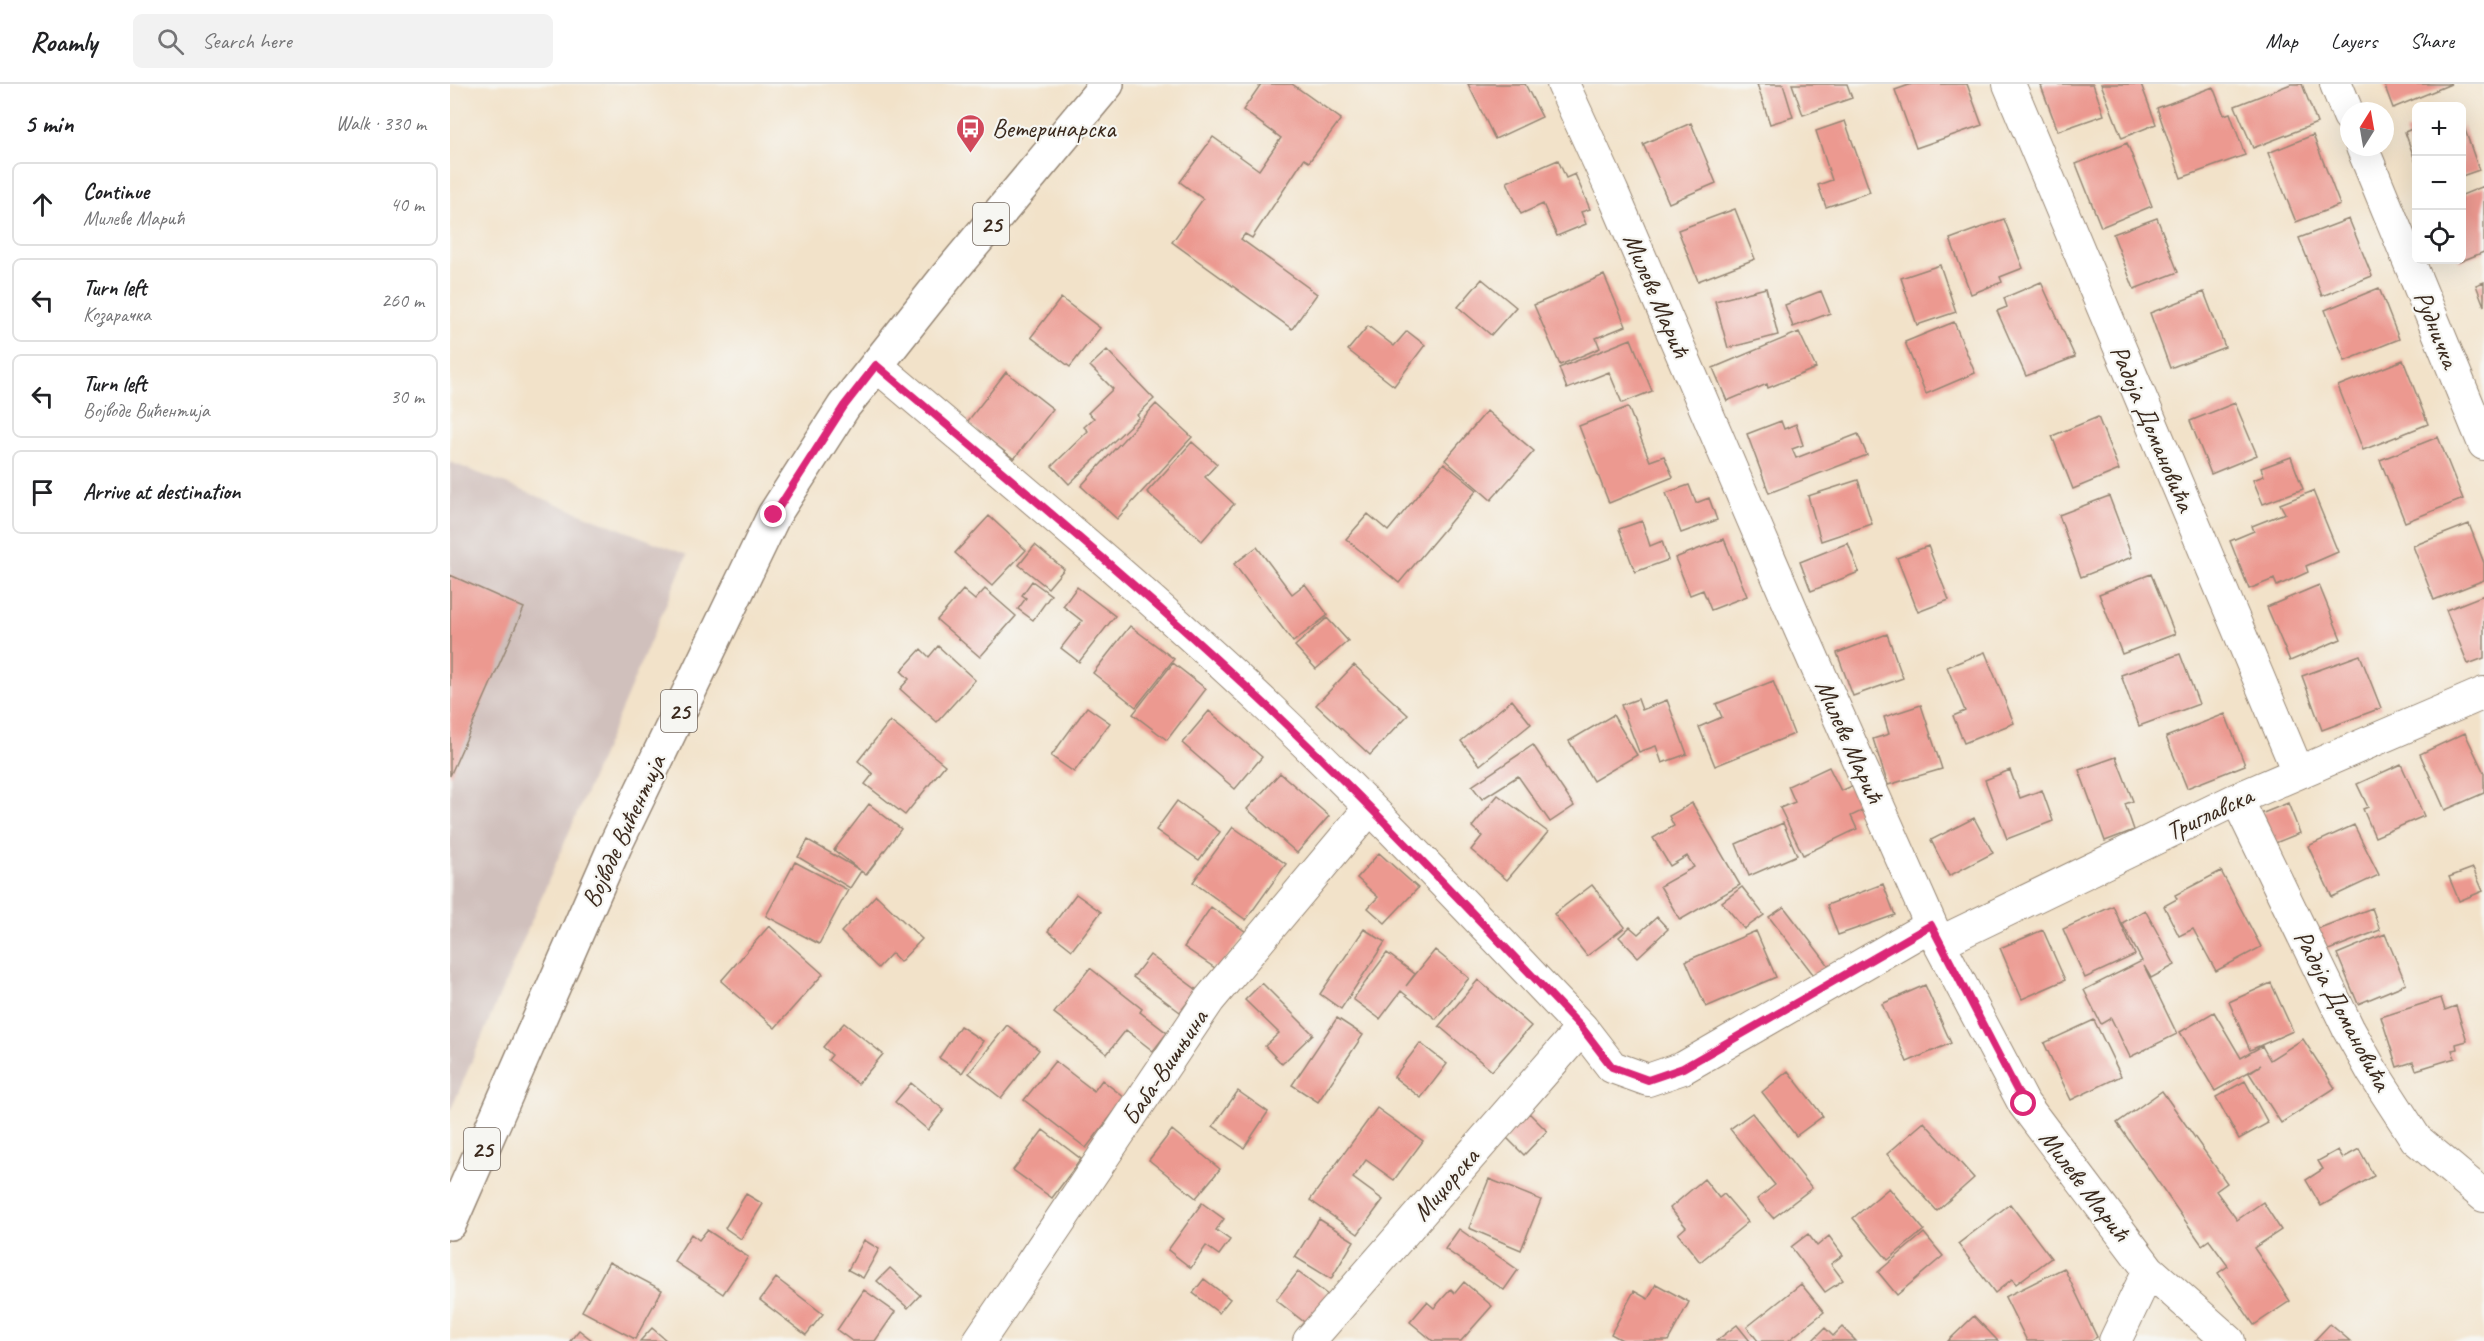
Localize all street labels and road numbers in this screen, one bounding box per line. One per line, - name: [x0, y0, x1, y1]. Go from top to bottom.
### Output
- road number: 25: [973, 203, 1009, 245]
- street label: Милеве Марић: [1616, 228, 1698, 364]
- street label: Рудничка: [2406, 286, 2468, 375]
- street label: Радоја Домановића: [2103, 340, 2203, 518]
- street label: Милеве Марић: [1808, 674, 1892, 810]
- road number: 25: [661, 690, 697, 732]
- street label: Војводе Вићентија: [574, 748, 674, 913]
- street label: Триглавска: [2160, 778, 2260, 848]
- street label: Радоја Домановића: [2286, 924, 2400, 1098]
- street label: Баба-Вишњина: [1114, 1002, 1216, 1131]
- street label: Милеве Марић: [2032, 1123, 2138, 1249]
- road number: 25: [464, 1128, 500, 1170]
- street label: Миџорска: [1405, 1140, 1487, 1228]

